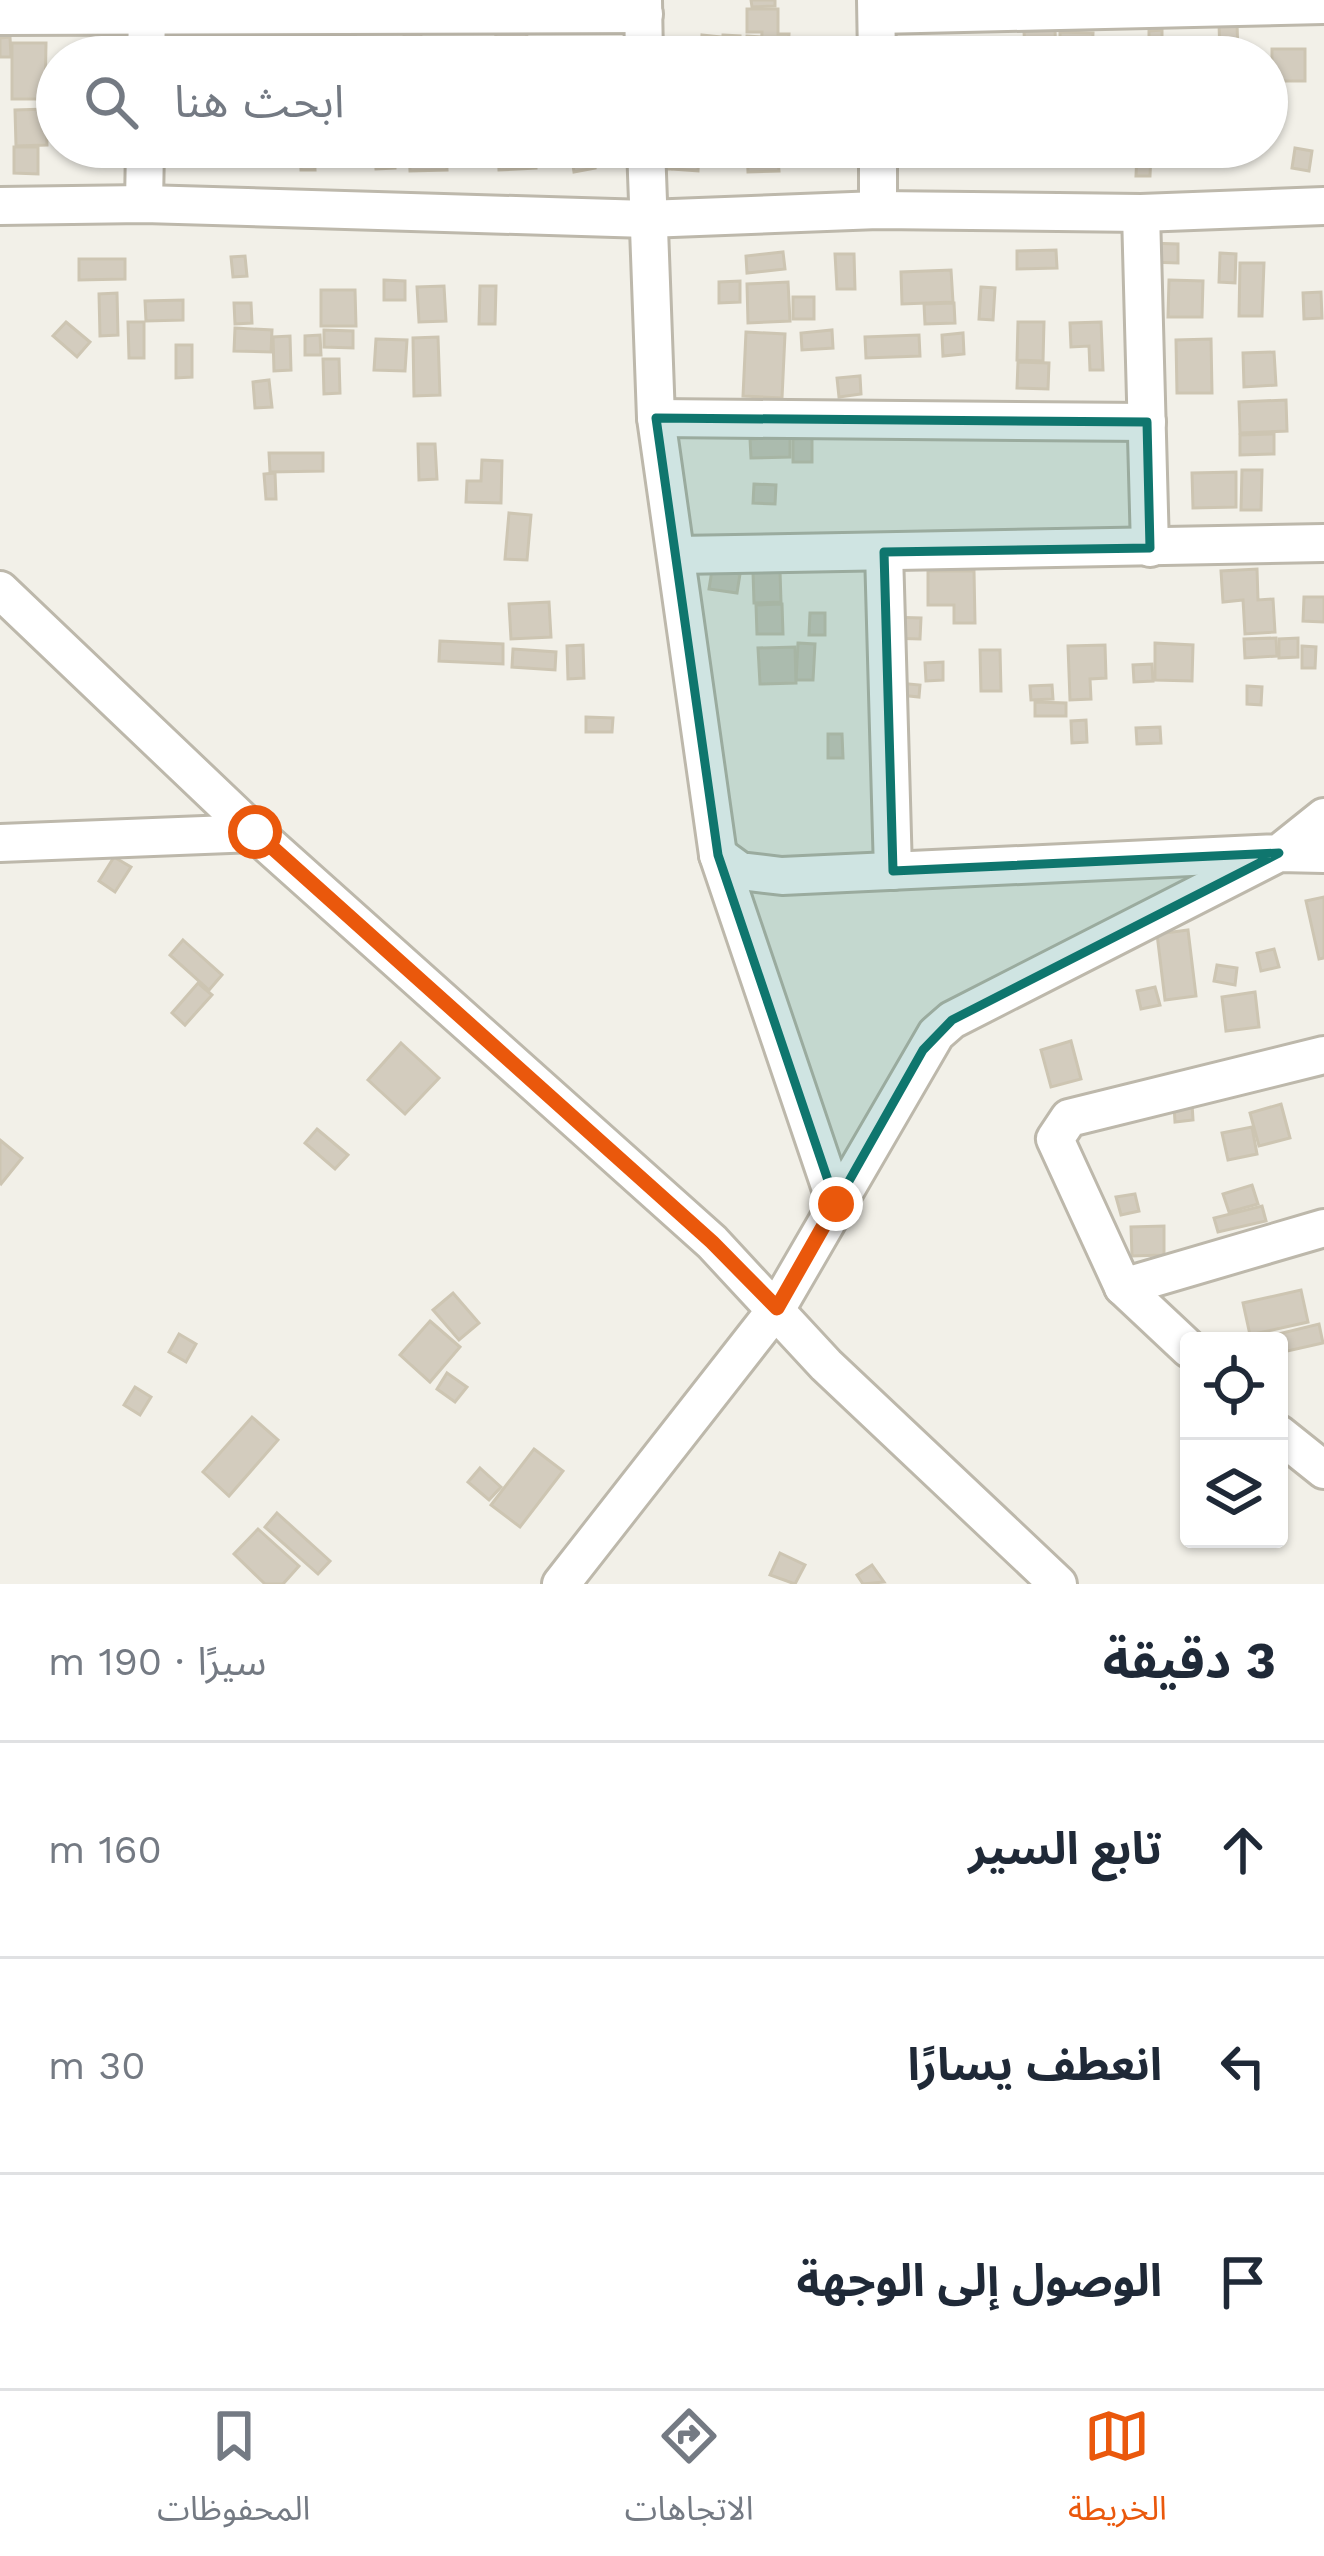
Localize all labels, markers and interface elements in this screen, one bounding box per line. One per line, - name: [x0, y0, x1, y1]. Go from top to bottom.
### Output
- search box: [36, 36, 1288, 168]
- icon: search: [78, 69, 144, 135]
- text: ابحث هنا: [174, 75, 344, 128]
- route start: [228, 805, 282, 859]
- route end: [809, 1177, 863, 1231]
- map controls: [1180, 1332, 1288, 1548]
- button: locate: [1180, 1332, 1288, 1440]
- button: layers: [1180, 1440, 1288, 1548]
- text: 3 دقيقة: [1103, 1631, 1276, 1690]
- text: سيرًا · 190 m: [48, 1639, 266, 1684]
- icon: ahead: [1210, 1817, 1276, 1883]
- text: تابع السير: [969, 1822, 1162, 1875]
- text: 160 m: [48, 1827, 162, 1872]
- icon: left: [1210, 2033, 1276, 2099]
- text: انعطف يسارًا: [907, 2038, 1162, 2091]
- text: 30 m: [48, 2043, 145, 2088]
- icon: arrive: [1210, 2249, 1276, 2315]
- text: الوصول إلى الوجهة: [796, 2254, 1162, 2307]
- tab: المحفوظات: [157, 2403, 310, 2544]
- tab: الاتجاهات: [625, 2403, 754, 2544]
- tab: الخريطة: [1068, 2403, 1167, 2544]

